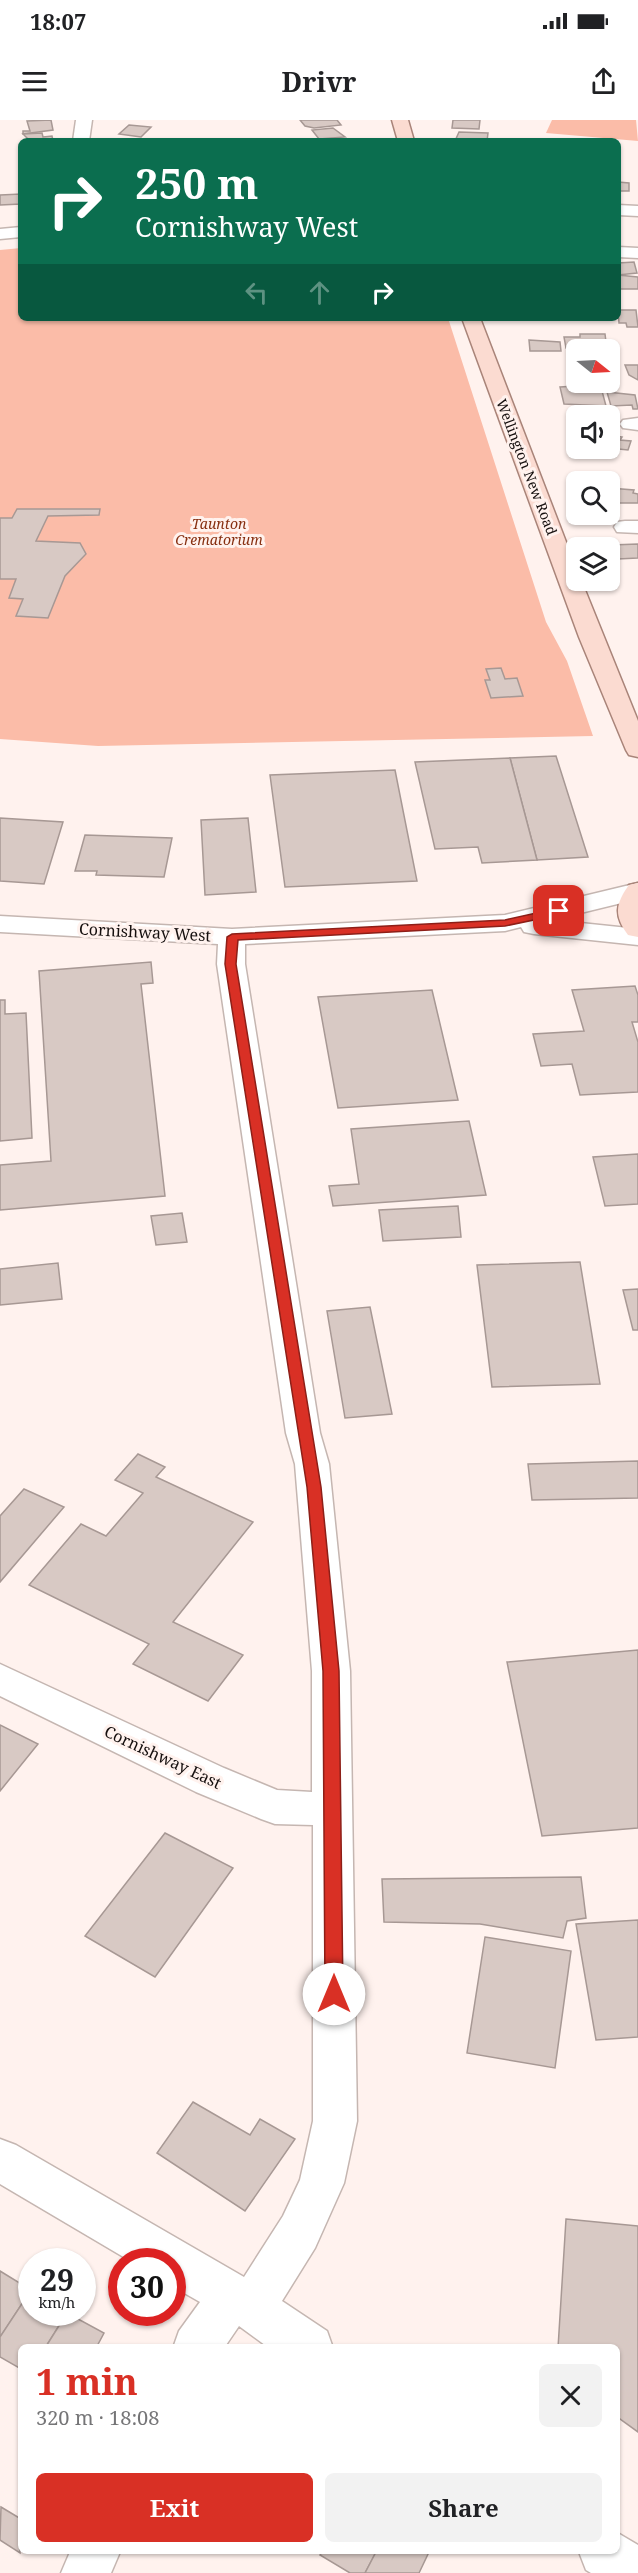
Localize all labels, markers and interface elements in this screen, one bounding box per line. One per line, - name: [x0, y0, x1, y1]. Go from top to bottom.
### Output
- text: 18:07: [30, 6, 86, 36]
- text: Drivr: [282, 63, 356, 100]
- icon: menu: [18, 65, 51, 98]
- icon: share: [587, 65, 620, 98]
- text: 250 m: [135, 154, 259, 211]
- icon: right: [36, 162, 114, 240]
- text: Cornishway West: [135, 208, 358, 245]
- icon: left: [240, 276, 273, 309]
- icon: ahead: [303, 276, 336, 309]
- icon: right: [366, 276, 399, 309]
- north arrow: [566, 339, 620, 393]
- map controls: [566, 339, 620, 591]
- street label: Wellington New Road: [492, 396, 562, 538]
- button: sound: [566, 405, 620, 459]
- button: search: [566, 471, 620, 525]
- park label: Taunton Crematorium: [175, 514, 263, 549]
- button: layers: [566, 537, 620, 591]
- pin: [533, 885, 584, 936]
- icon: arrive: [542, 894, 575, 927]
- street label: Cornishway West: [78, 918, 212, 946]
- street label: Cornishway East: [101, 1720, 225, 1794]
- position arrow: [302, 1962, 366, 2026]
- speed limit sign: 30: [108, 2248, 186, 2326]
- text: 29: [40, 2259, 74, 2300]
- text: km/h: [39, 2292, 75, 2312]
- text: 1 min: [36, 2357, 138, 2406]
- button: close: [539, 2364, 602, 2427]
- text: 320 m · 18:08: [36, 2404, 159, 2431]
- button: Exit: [36, 2473, 313, 2542]
- button: Share: [325, 2473, 602, 2542]

